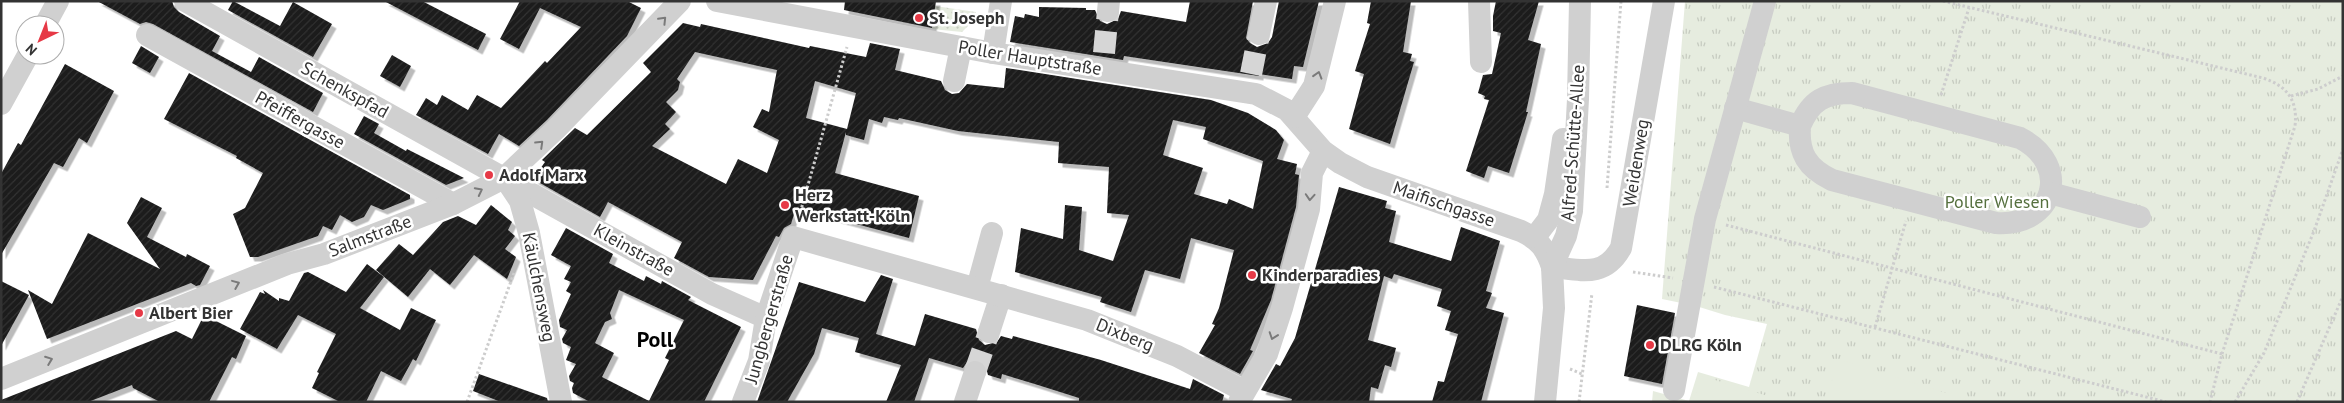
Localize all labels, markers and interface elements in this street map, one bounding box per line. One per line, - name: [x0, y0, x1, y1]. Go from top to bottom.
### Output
- place label: St. Joseph: [929, 6, 1005, 29]
- marker: St. Joseph: [913, 12, 925, 24]
- north arrow: [15, 15, 65, 65]
- one-way arrow: [657, 16, 666, 25]
- street label: Poller Hauptstraße: [957, 35, 1103, 80]
- text: N: [22, 40, 41, 59]
- street label: Schenkspfad: [297, 56, 393, 123]
- street label: Alfred-Schütte-Allee: [1556, 64, 1589, 222]
- one-way arrow: [1312, 71, 1322, 80]
- street label: Pfeiffergasse: [251, 85, 349, 154]
- street label: Weidenweg: [1617, 117, 1654, 208]
- one-way arrow: [534, 141, 543, 150]
- place label: Adolf Marx: [499, 163, 585, 186]
- marker: Adolf Marx: [483, 169, 495, 181]
- street label: Maifischgasse: [1390, 175, 1498, 232]
- place label: Herz Werkstatt-Köln: [795, 183, 910, 227]
- one-way arrow: [473, 187, 482, 197]
- park label: Poller Wiesen: [1945, 190, 2049, 213]
- one-way arrow: [1305, 193, 1316, 201]
- marker: Herz Werkstatt-Köln: [779, 199, 791, 211]
- street label: Salmstraße: [325, 209, 415, 262]
- street label: Kleinstraße: [590, 218, 679, 281]
- street label: Käulchensweg: [518, 230, 561, 344]
- street label: Jungbergerstraße: [739, 252, 798, 387]
- place label: Kinderparadies: [1262, 263, 1379, 286]
- marker: Kinderparadies: [1246, 269, 1258, 281]
- one-way arrow: [231, 280, 240, 291]
- place label: Albert Bier: [149, 301, 233, 324]
- marker: Albert Bier: [133, 307, 145, 319]
- street label: Dixberg: [1093, 313, 1158, 357]
- district label: Poll: [637, 325, 674, 353]
- one-way arrow: [1269, 331, 1279, 340]
- place label: DLRG Köln: [1660, 333, 1742, 356]
- marker: DLRG Köln: [1644, 339, 1656, 351]
- one-way arrow: [44, 356, 53, 367]

